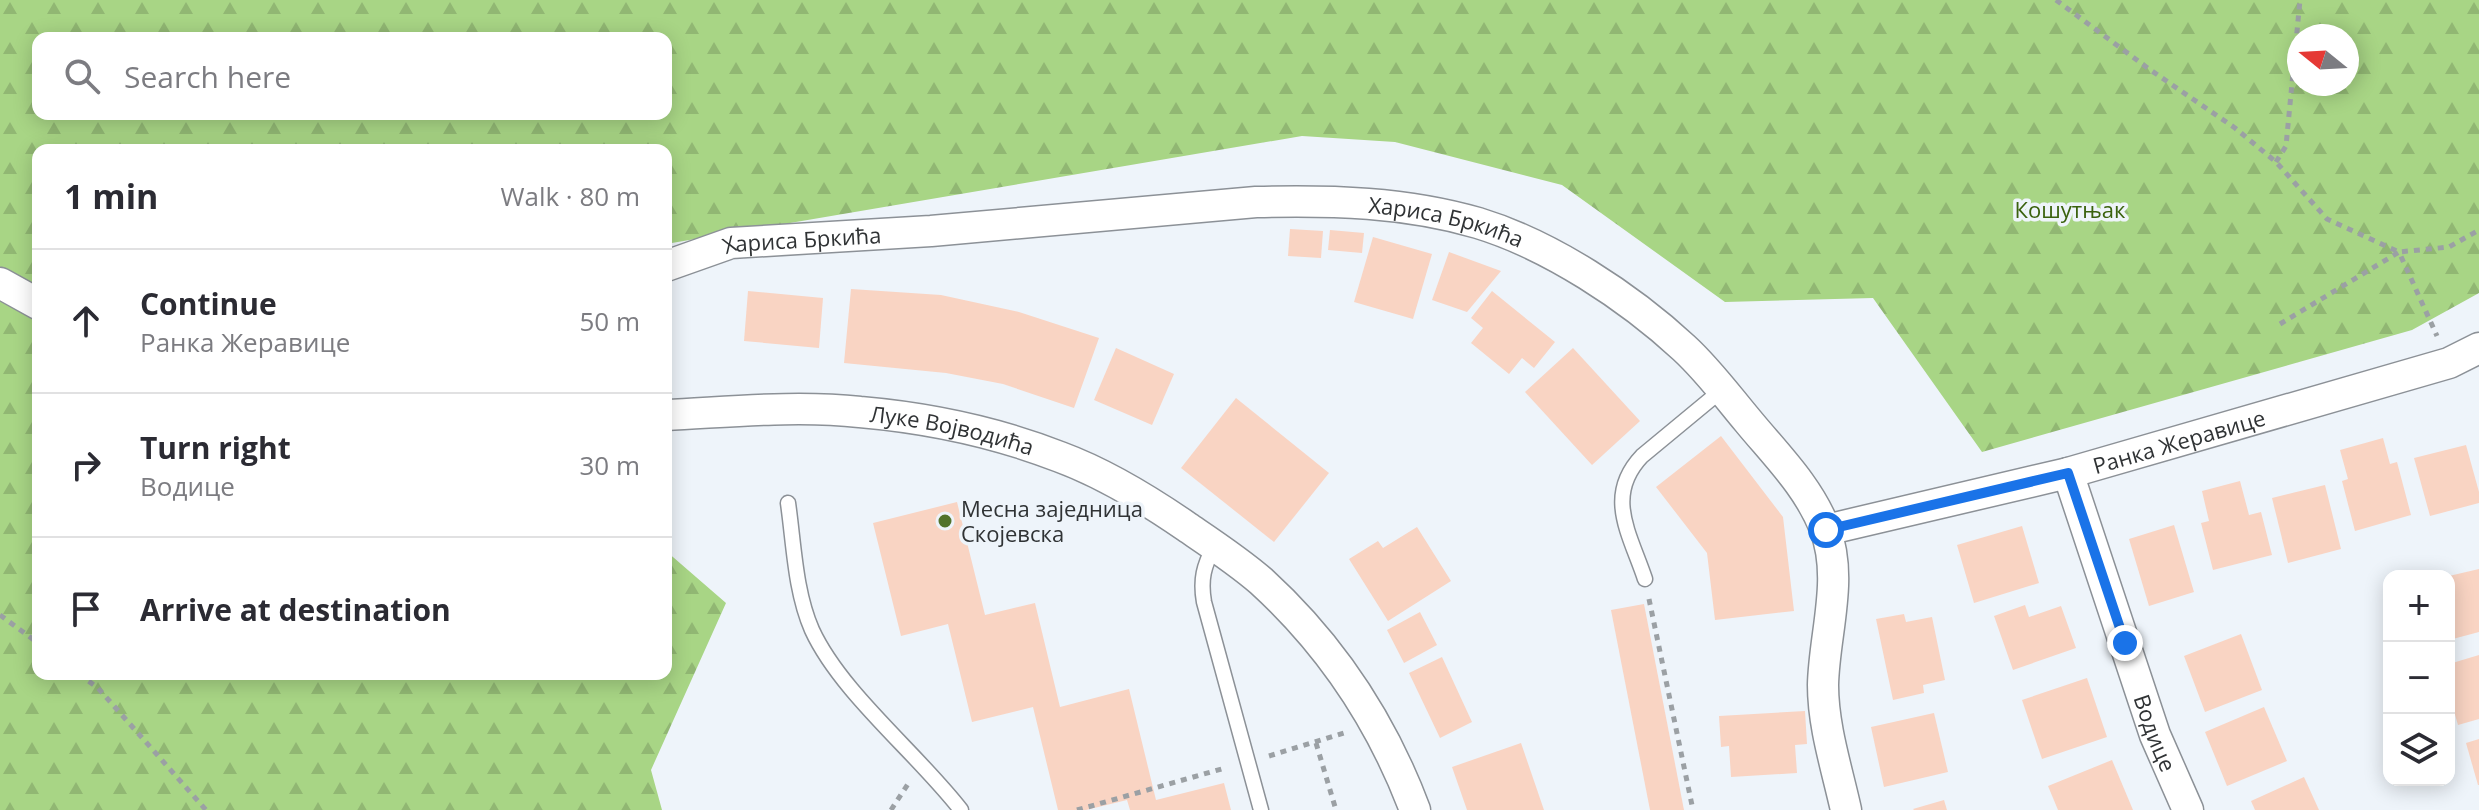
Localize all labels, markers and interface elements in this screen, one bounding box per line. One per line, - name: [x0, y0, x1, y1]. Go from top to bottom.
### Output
- north arrow: [2287, 24, 2359, 96]
- search box: [32, 32, 672, 120]
- icon: search: [60, 54, 104, 98]
- text: Search here: [124, 56, 291, 97]
- text: 1 min: [64, 173, 158, 219]
- text: Walk · 80 m: [500, 178, 640, 214]
- street label: Хариса Бркића: [1368, 189, 1529, 254]
- park label: Кошутњак: [2015, 194, 2126, 224]
- street label: Хариса Бркића: [718, 219, 882, 260]
- text: Continue: [140, 283, 277, 324]
- icon: ahead: [64, 299, 108, 343]
- text: 50 m: [579, 303, 640, 339]
- text: Ранка Жеравице: [140, 324, 350, 360]
- street label: Луке Војводића: [869, 398, 1038, 462]
- street label: Ранка Жеравице: [2089, 402, 2269, 480]
- text: Turn right: [140, 427, 291, 468]
- icon: right: [64, 443, 108, 487]
- text: 30 m: [579, 447, 640, 483]
- text: Водице: [140, 468, 235, 504]
- place label: Месна заједница Скојевска: [961, 493, 1143, 548]
- marker: Месна заједница Скојевска: [936, 512, 954, 530]
- route start: [1808, 512, 1844, 548]
- map controls: [2383, 570, 2455, 786]
- button: +: [2383, 570, 2455, 642]
- icon: arrive: [64, 587, 108, 631]
- text: Arrive at destination: [140, 589, 451, 630]
- route end: [2107, 625, 2143, 661]
- button: −: [2383, 642, 2455, 714]
- street label: Водице: [2127, 690, 2184, 776]
- button: layers: [2383, 714, 2455, 786]

